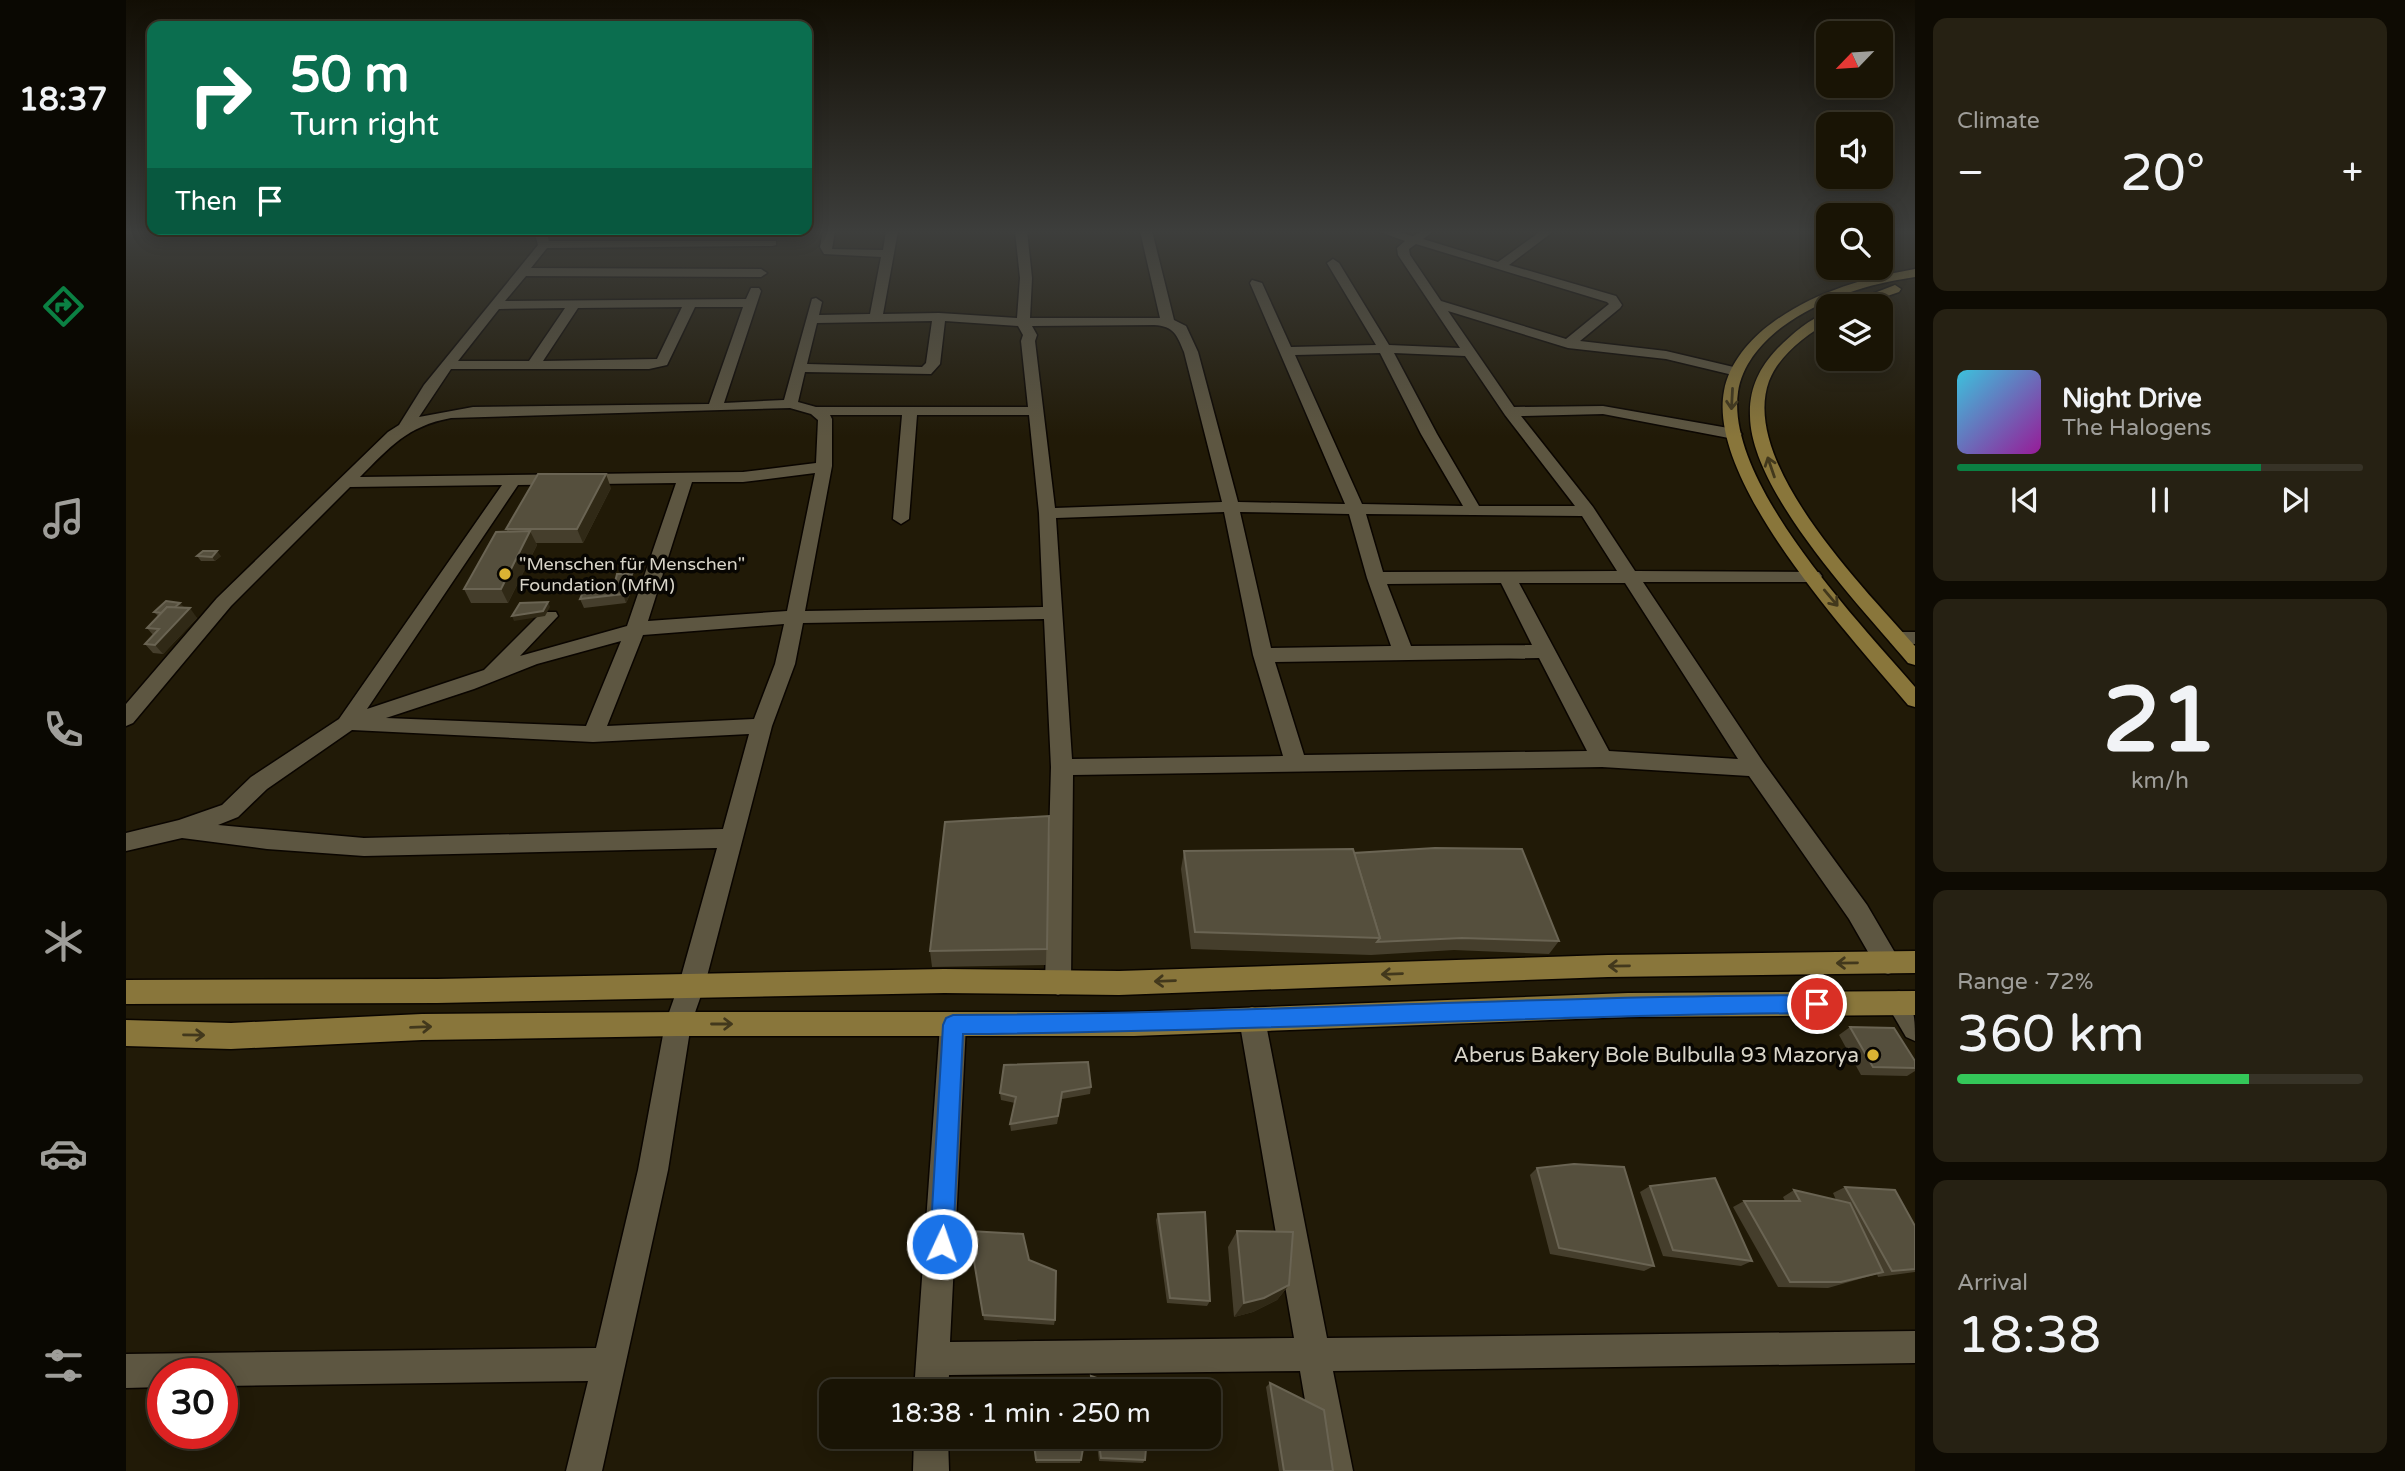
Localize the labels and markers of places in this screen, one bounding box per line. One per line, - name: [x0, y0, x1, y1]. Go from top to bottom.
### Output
- place label: "Menschen für Menschen" Foundation (MfM): [519, 553, 745, 596]
- marker: "Menschen für Menschen" Foundation (MfM): [497, 566, 513, 582]
- pin: [1787, 974, 1847, 1034]
- place label: Aberus Bakery Bole Bulbulla 93 Mazorya: [1454, 1043, 1859, 1068]
- marker: Aberus Bakery Bole Bulbulla 93 Mazorya: [1865, 1047, 1881, 1063]

